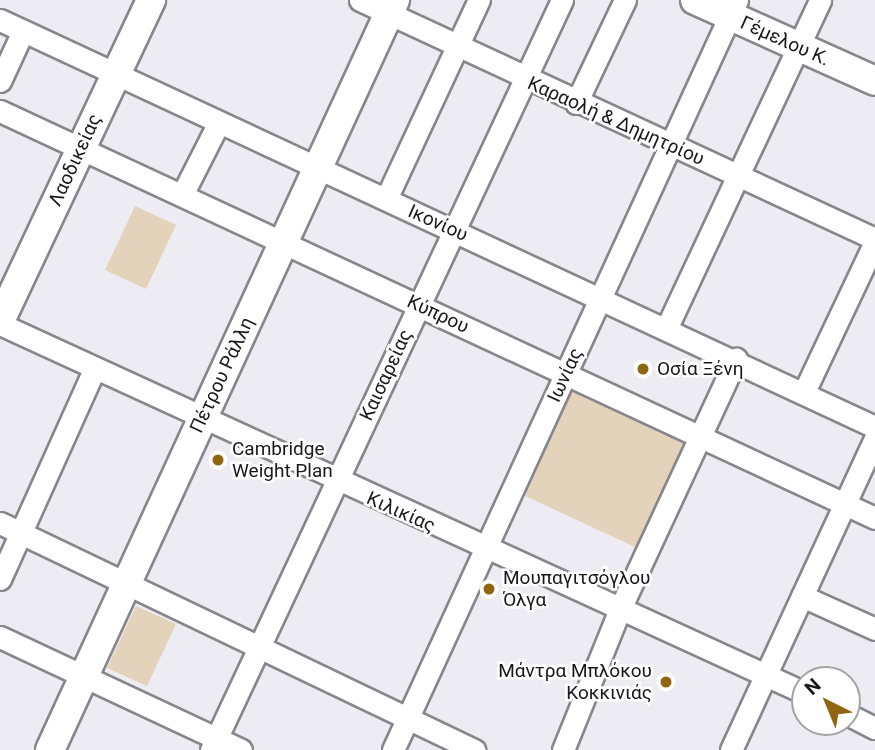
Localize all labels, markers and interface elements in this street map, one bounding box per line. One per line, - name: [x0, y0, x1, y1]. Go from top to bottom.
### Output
- street label: Γέμελου Κ.: [737, 11, 833, 71]
- street label: Καραολή & Δημητρίου: [524, 72, 708, 170]
- street label: Λαοδικείας: [44, 110, 106, 210]
- street label: Ικονίου: [405, 200, 471, 246]
- street label: Κύπρου: [404, 290, 472, 338]
- street label: Πέτρου Ράλλη: [185, 314, 259, 436]
- street label: Καισαρείας: [355, 326, 417, 424]
- street label: Ιωνίας: [543, 344, 587, 406]
- place label: Οσία Ξένη: [657, 358, 744, 380]
- marker: Οσία Ξένη: [635, 361, 651, 377]
- place label: Cambridge Weight Plan: [232, 438, 333, 482]
- marker: Cambridge Weight Plan: [210, 452, 226, 468]
- street label: Κιλικίας: [363, 487, 439, 537]
- place label: Μουπαγιτσόγλου Όλγα: [503, 567, 650, 611]
- marker: Μουπαγιτσόγλου Όλγα: [481, 581, 497, 597]
- place label: Μάντρα Μπλόκου Κοκκινιάς: [498, 660, 652, 704]
- north arrow: [791, 666, 861, 736]
- marker: Μάντρα Μπλόκου Κοκκινιάς: [658, 674, 674, 690]
- text: N: [800, 674, 825, 700]

